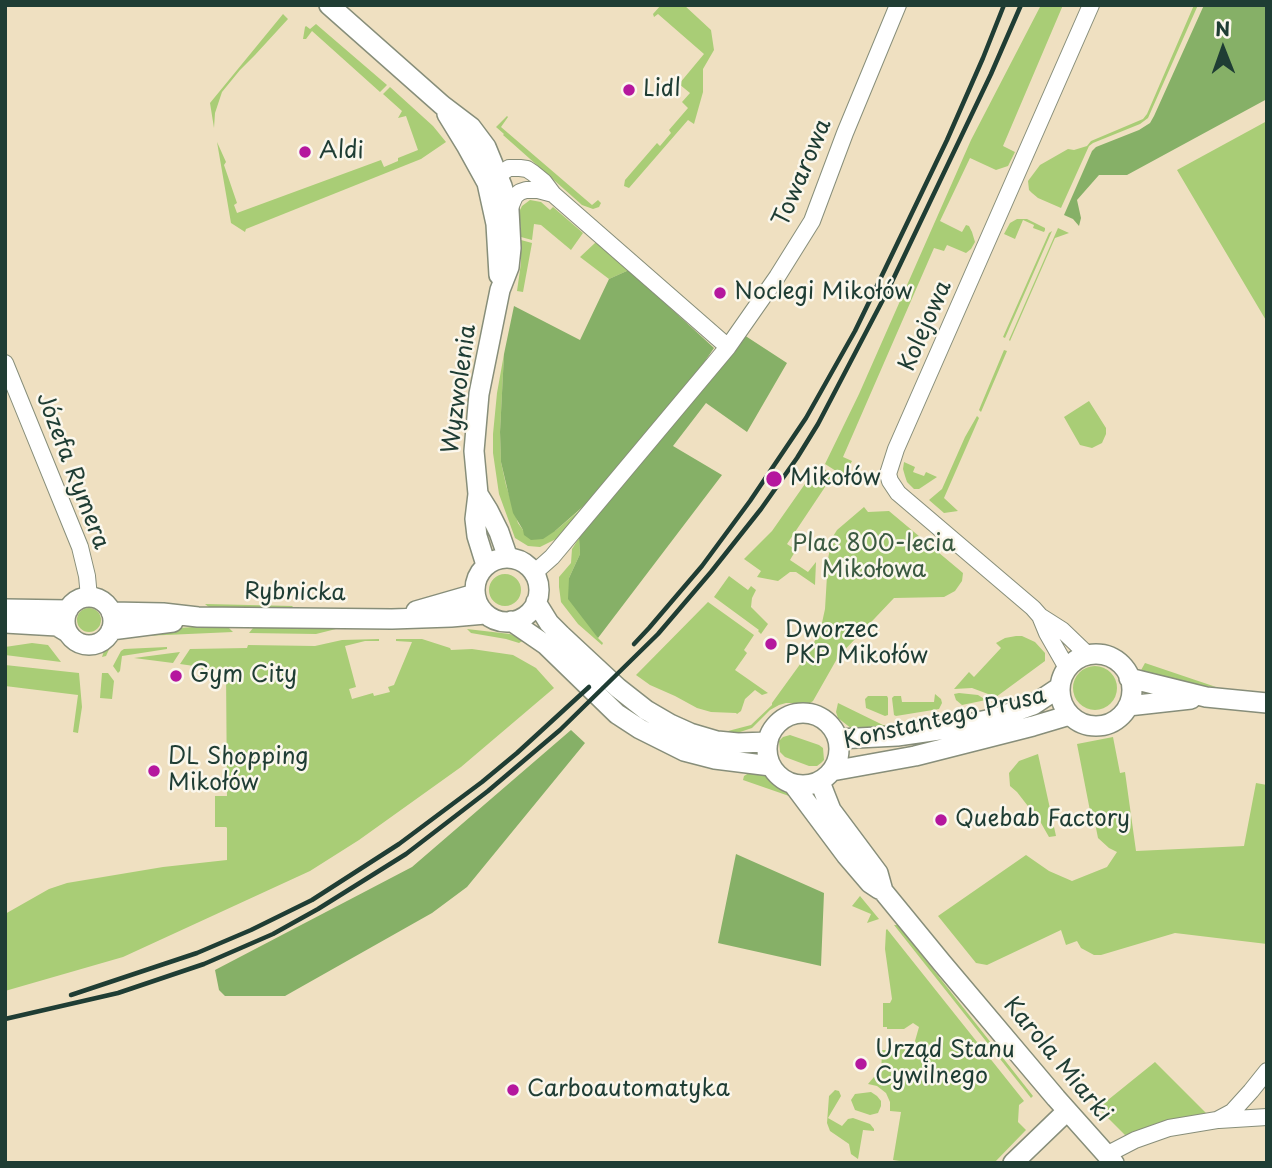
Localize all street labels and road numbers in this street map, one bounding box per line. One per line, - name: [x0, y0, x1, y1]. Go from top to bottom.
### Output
- street label: Towarowa: [768, 115, 838, 231]
- street label: Kolejowa: [894, 276, 958, 376]
- street label: Wyzwolenia: [437, 323, 483, 455]
- street label: Józefa Rymera: [29, 389, 115, 553]
- street label: Rybnicka: [244, 578, 346, 608]
- street label: Konstantego Prusa: [841, 682, 1049, 756]
- street label: Karola Miarki: [997, 992, 1117, 1128]

